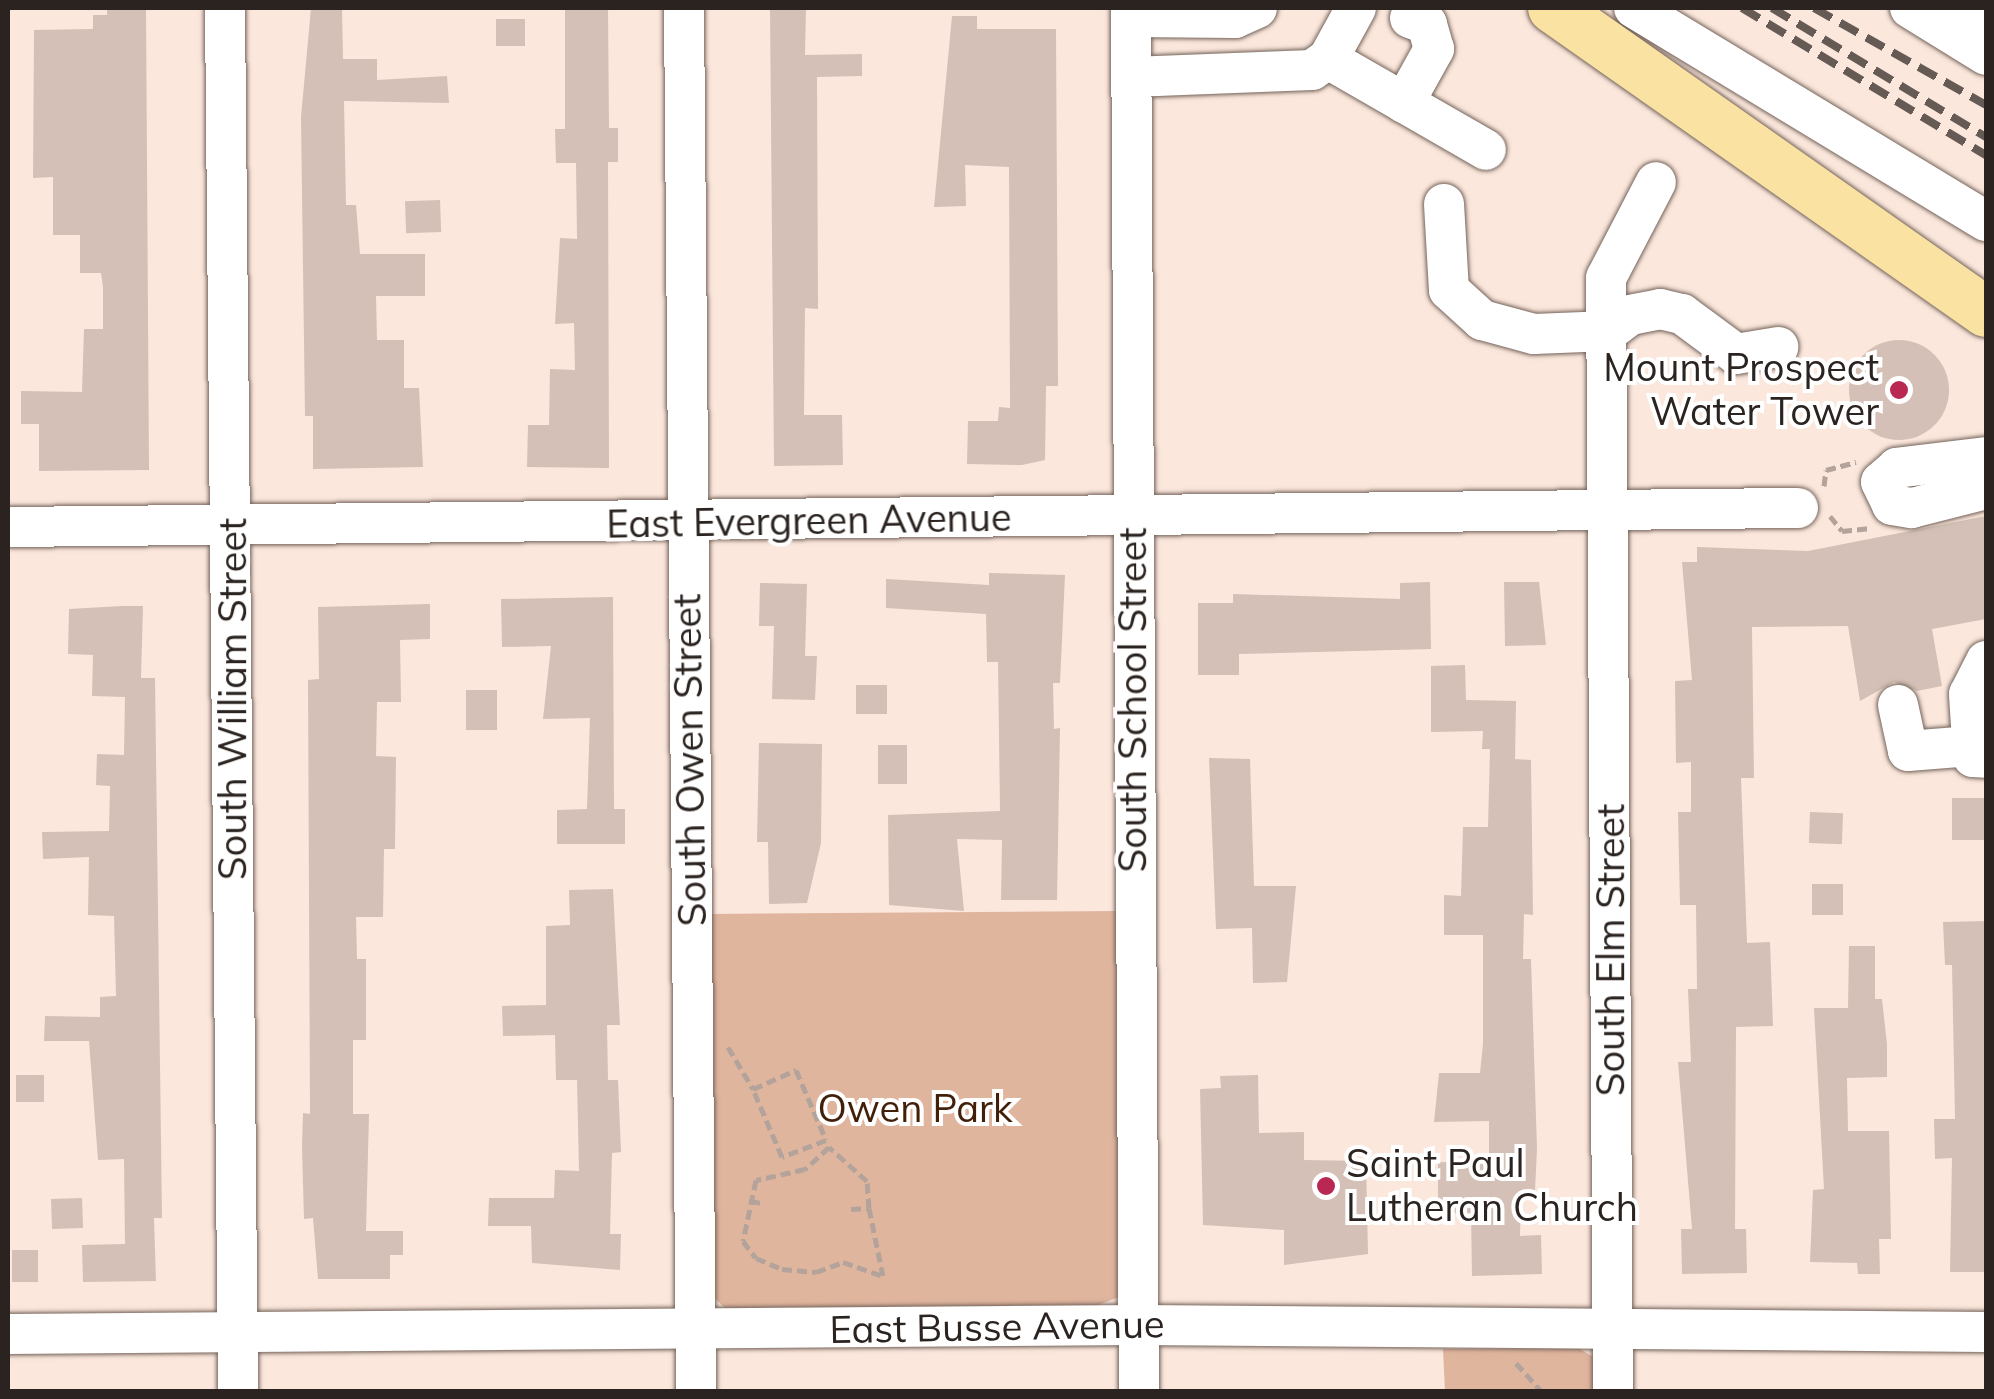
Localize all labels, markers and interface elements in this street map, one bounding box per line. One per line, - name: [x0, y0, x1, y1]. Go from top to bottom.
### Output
- place label: Mount Prospect Water Tower: [1603, 345, 1879, 434]
- marker: Mount Prospect Water Tower: [1888, 379, 1910, 401]
- street label: East Evergreen Avenue: [606, 495, 1012, 547]
- street label: South William Street: [210, 518, 256, 880]
- street label: South School Street: [1110, 528, 1156, 872]
- street label: South Owen Street: [664, 593, 716, 927]
- street label: South Elm Street: [1588, 804, 1634, 1096]
- park label: Owen Park: [818, 1086, 1012, 1132]
- place label: Saint Paul Lutheran Church: [1346, 1141, 1638, 1230]
- marker: Saint Paul Lutheran Church: [1315, 1175, 1337, 1197]
- street label: East Busse Avenue: [829, 1301, 1165, 1353]

